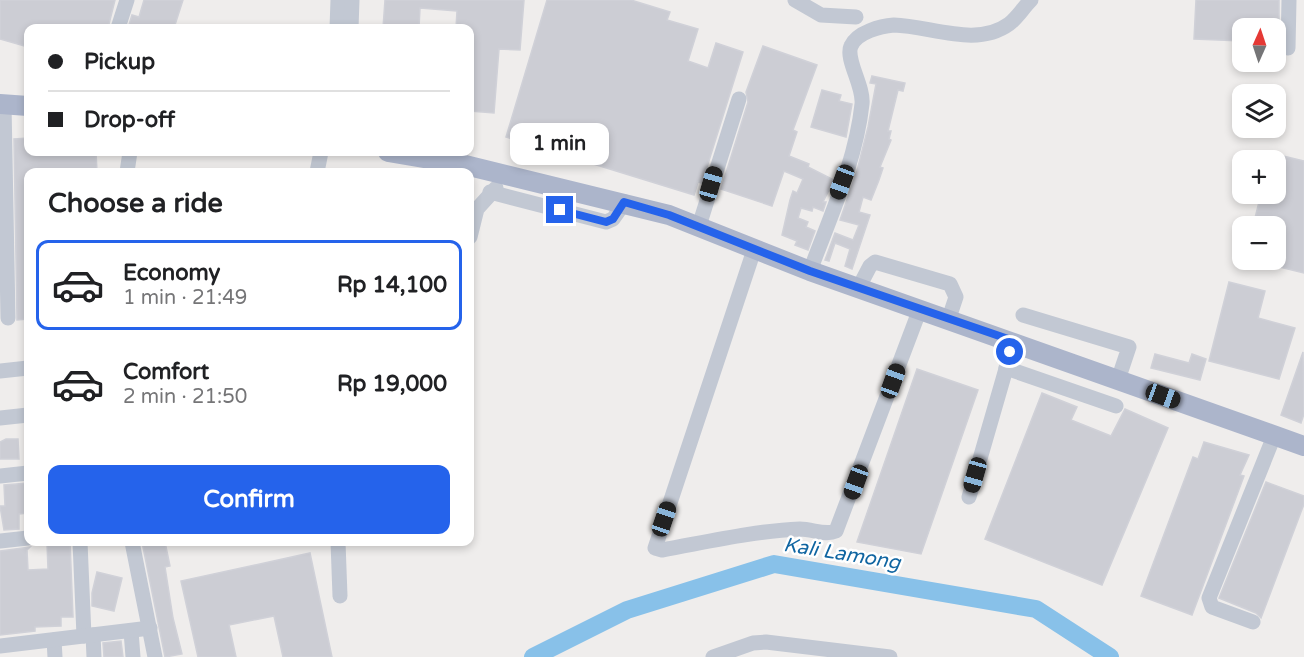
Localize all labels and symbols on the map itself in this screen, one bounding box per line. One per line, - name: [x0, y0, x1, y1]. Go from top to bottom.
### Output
- north arrow: [1232, 18, 1286, 72]
- callout: 1 min: [510, 123, 610, 165]
- car: [827, 162, 857, 202]
- car: [697, 164, 725, 204]
- route end: [546, 196, 573, 223]
- route start: [996, 338, 1023, 365]
- car: [878, 361, 908, 401]
- car: [1143, 381, 1183, 411]
- car: [961, 455, 989, 495]
- car: [841, 462, 871, 502]
- car: [650, 499, 678, 539]
- water label: Kali Lamong: [782, 533, 903, 575]

